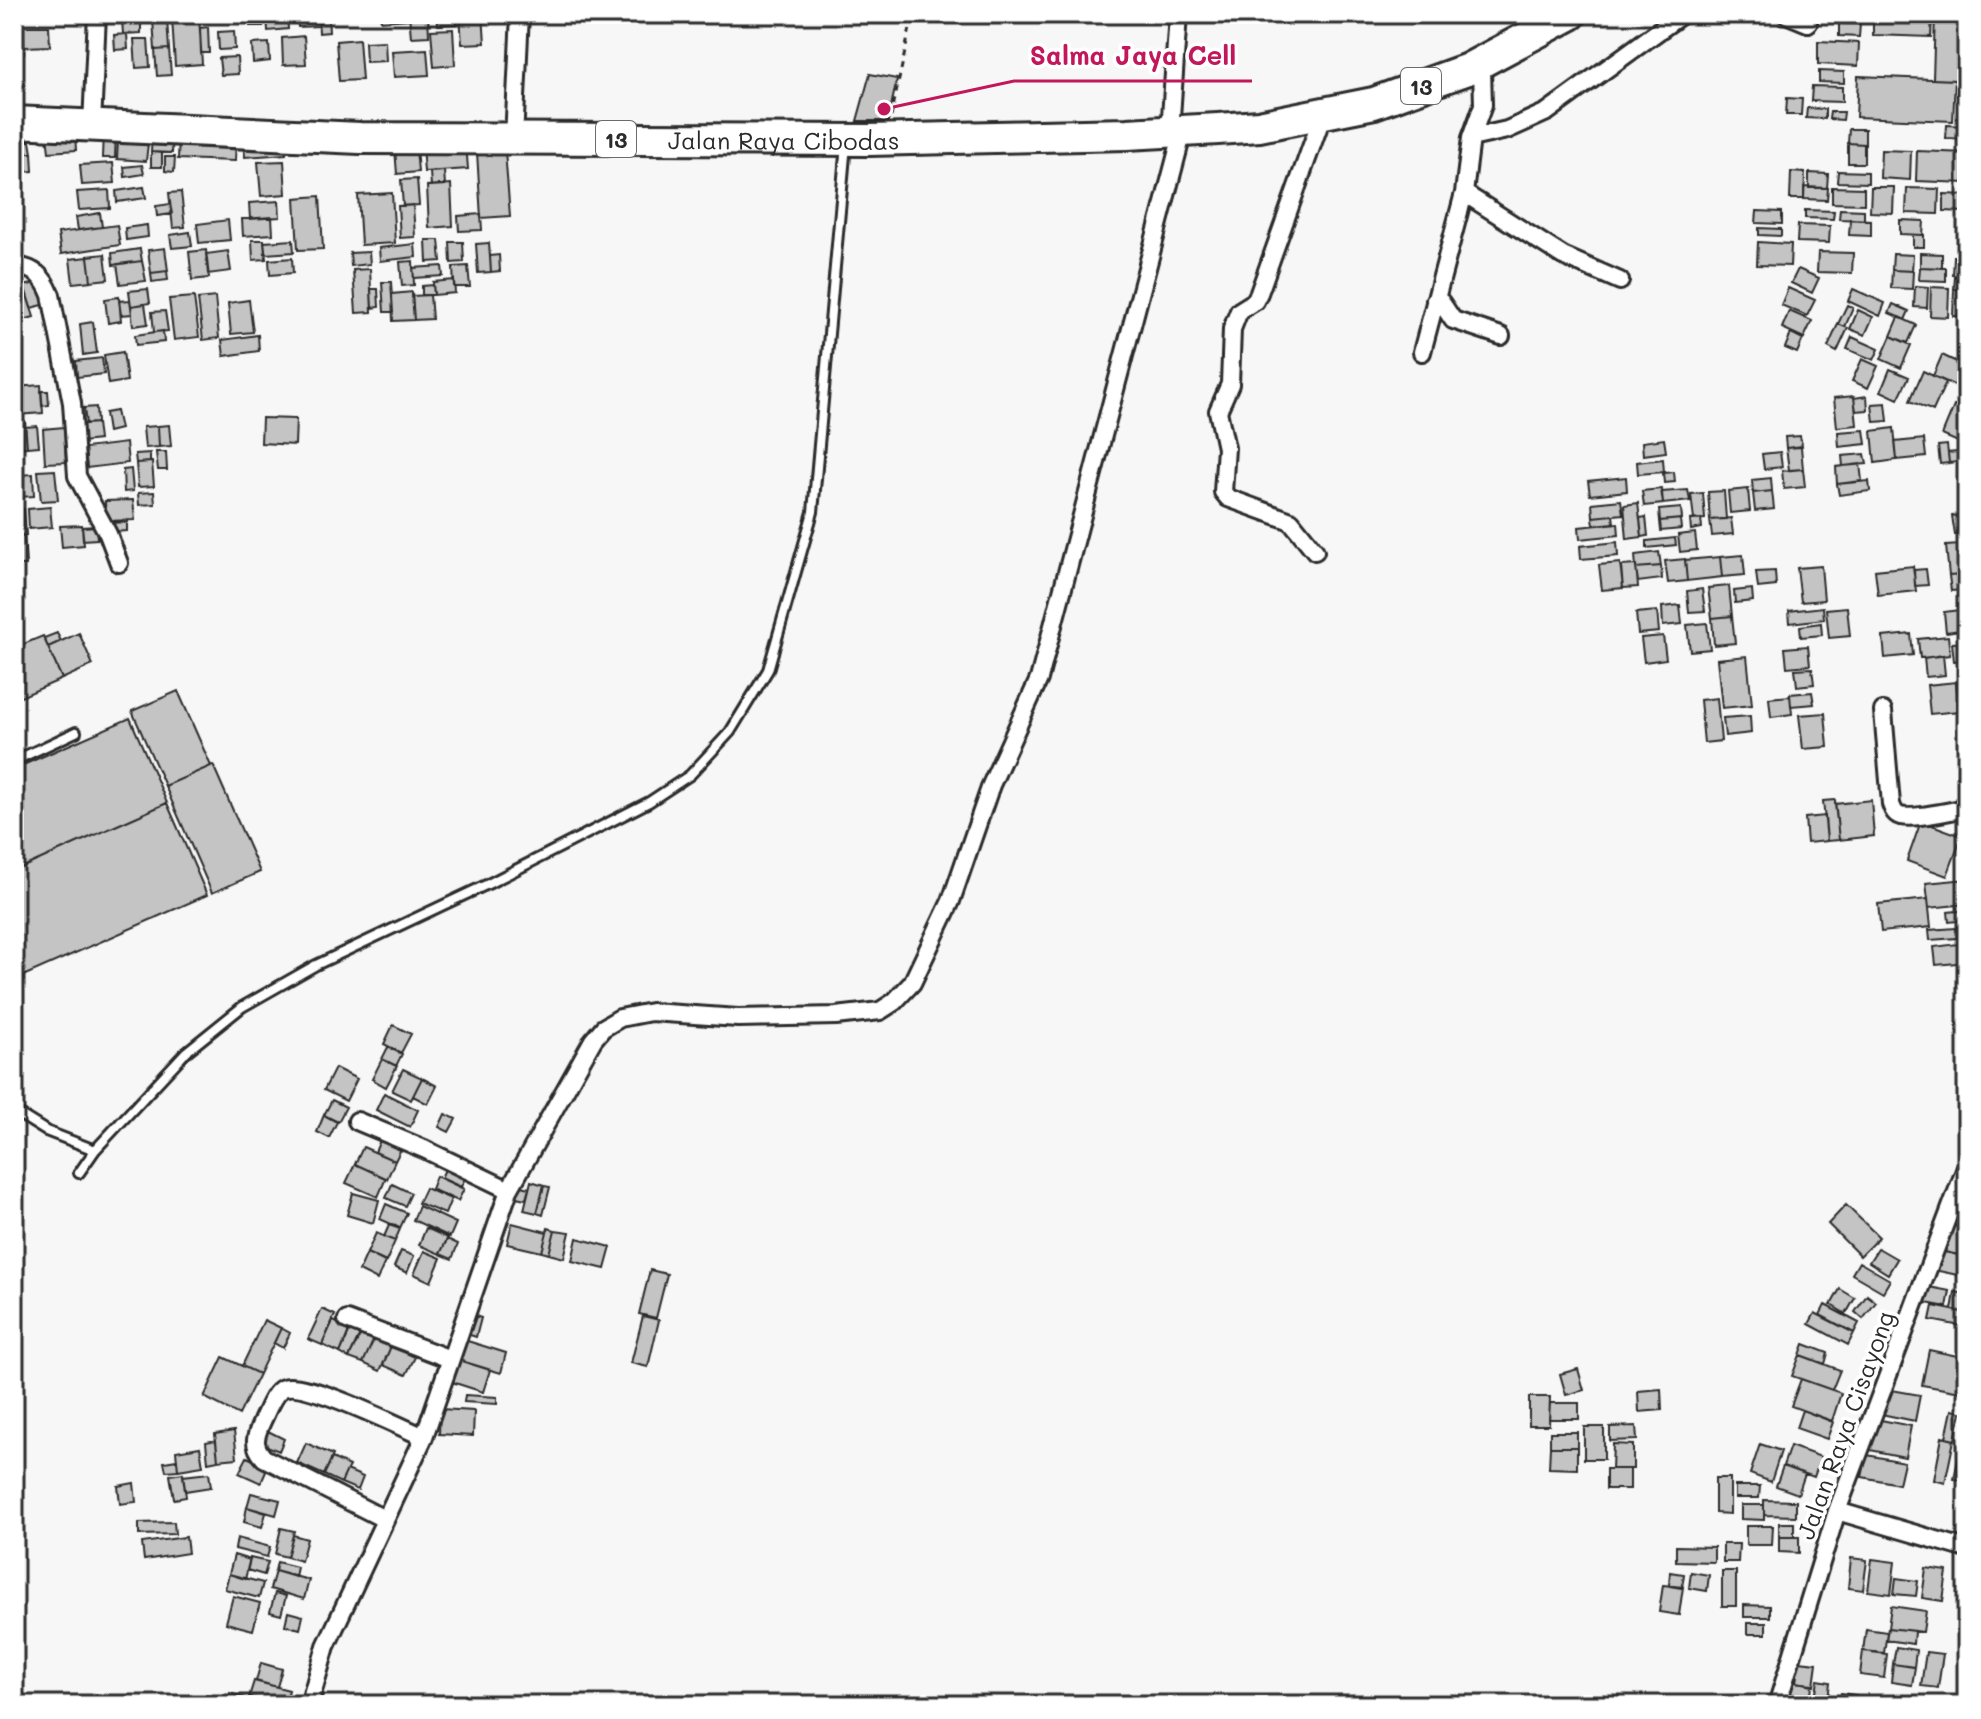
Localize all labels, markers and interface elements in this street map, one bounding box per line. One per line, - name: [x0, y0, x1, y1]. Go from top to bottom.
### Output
- callout: Salma Jaya Cell: [1014, 31, 1252, 81]
- text: Salma Jaya Cell: [1030, 38, 1236, 72]
- road number: 13: [1401, 68, 1441, 104]
- road number: 13: [596, 121, 636, 157]
- street label: Jalan Raya Cibodas: [668, 124, 900, 156]
- street label: Jalan Raya Cisayong: [1789, 1307, 1901, 1543]

